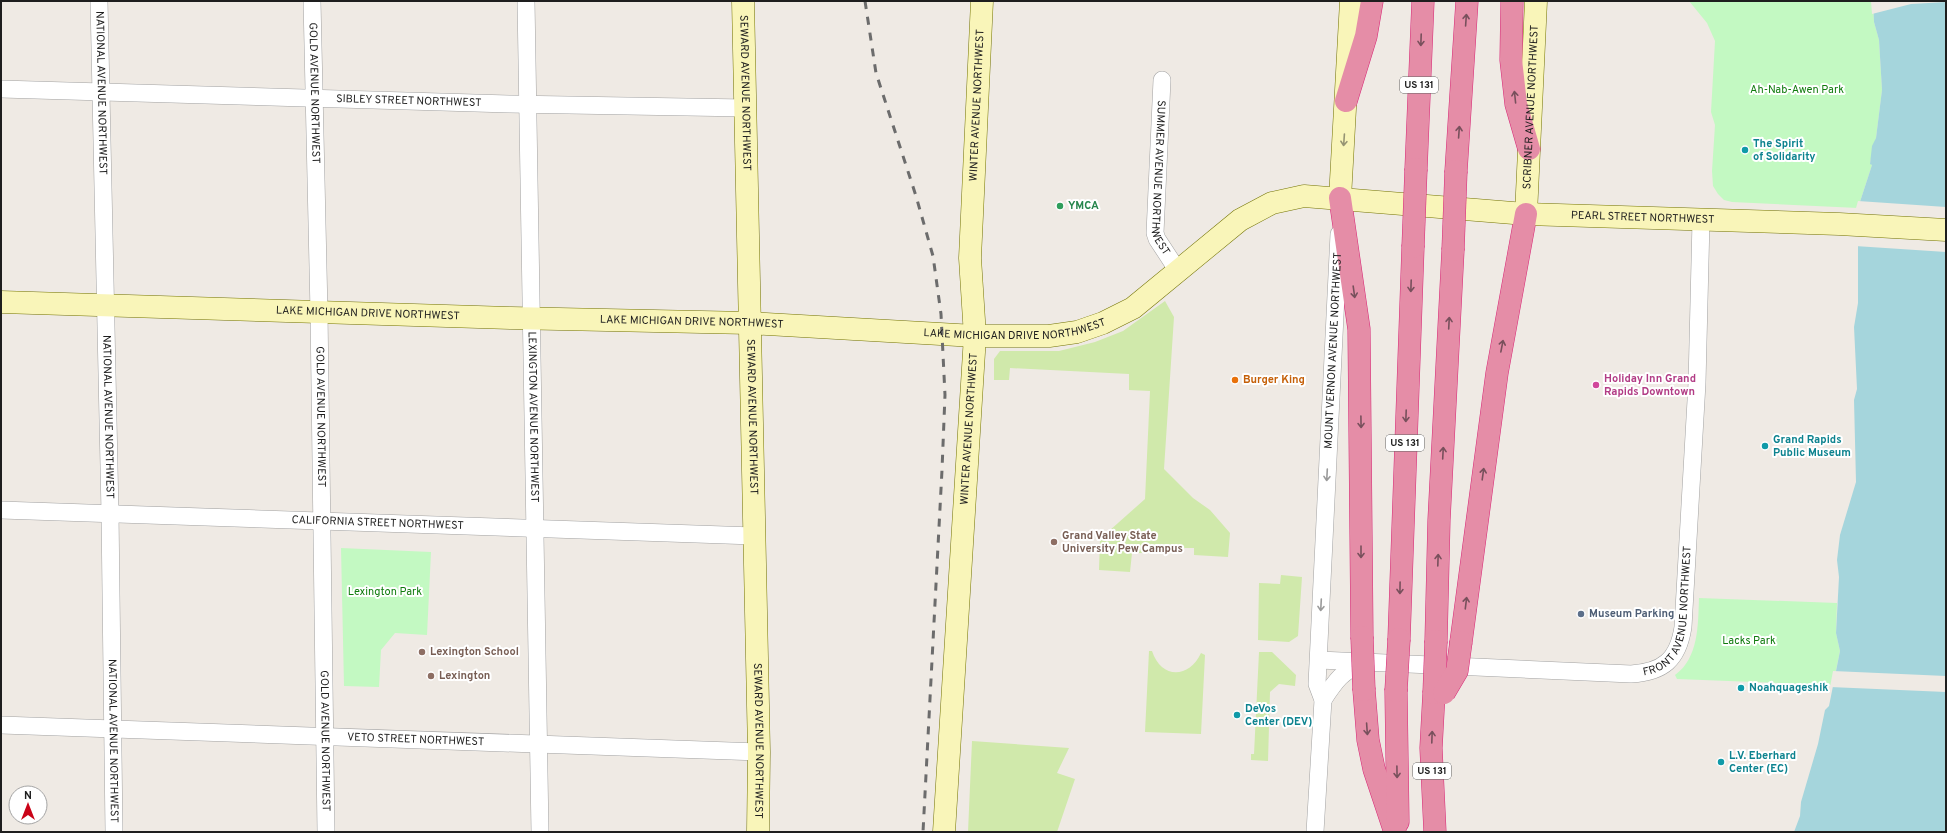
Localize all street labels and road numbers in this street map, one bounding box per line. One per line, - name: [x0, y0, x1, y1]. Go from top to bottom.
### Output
- street label: NATIONAL AVENUE NORTHWEST: [92, 11, 110, 175]
- street label: SEWARD AVENUE NORTHWEST: [736, 15, 754, 171]
- street label: GOLD AVENUE NORTHWEST: [305, 22, 323, 164]
- street label: SCRIBNER AVENUE NORTHWEST: [1520, 25, 1542, 190]
- street label: WINTER AVENUE NORTHWEST: [967, 29, 988, 182]
- road number: US 131: [1400, 77, 1438, 93]
- street label: SIBLEY STREET NORTHWEST: [336, 92, 482, 110]
- street label: SUMMER AVENUE NORTHWEST: [1147, 100, 1173, 258]
- street label: PEARL STREET NORTHWEST: [1571, 208, 1715, 227]
- street label: MOUNT VERNON AVENUE NORTHWEST: [1322, 252, 1345, 449]
- street label: LAKE MICHIGAN DRIVE NORTHWEST: [276, 304, 460, 323]
- street label: LAKE MICHIGAN DRIVE NORTHWEST: [600, 313, 784, 332]
- street label: LAKE MICHIGAN DRIVE NORTHWEST: [923, 316, 1108, 343]
- street label: LEXINGTON AVENUE NORTHWEST: [525, 331, 541, 503]
- street label: NATIONAL AVENUE NORTHWEST: [99, 335, 117, 499]
- street label: SEWARD AVENUE NORTHWEST: [743, 339, 761, 495]
- street label: GOLD AVENUE NORTHWEST: [312, 346, 328, 488]
- street label: WINTER AVENUE NORTHWEST: [957, 352, 981, 505]
- road number: US 131: [1386, 435, 1424, 451]
- street label: CALIFORNIA STREET NORTHWEST: [291, 513, 464, 533]
- street label: FRONT AVENUE NORTHWEST: [1642, 545, 1695, 679]
- street label: NATIONAL AVENUE NORTHWEST: [105, 659, 121, 823]
- street label: SEWARD AVENUE NORTHWEST: [750, 663, 766, 819]
- street label: GOLD AVENUE NORTHWEST: [317, 670, 333, 812]
- street label: VETO STREET NORTHWEST: [347, 730, 484, 749]
- road number: US 131: [1413, 763, 1451, 779]

